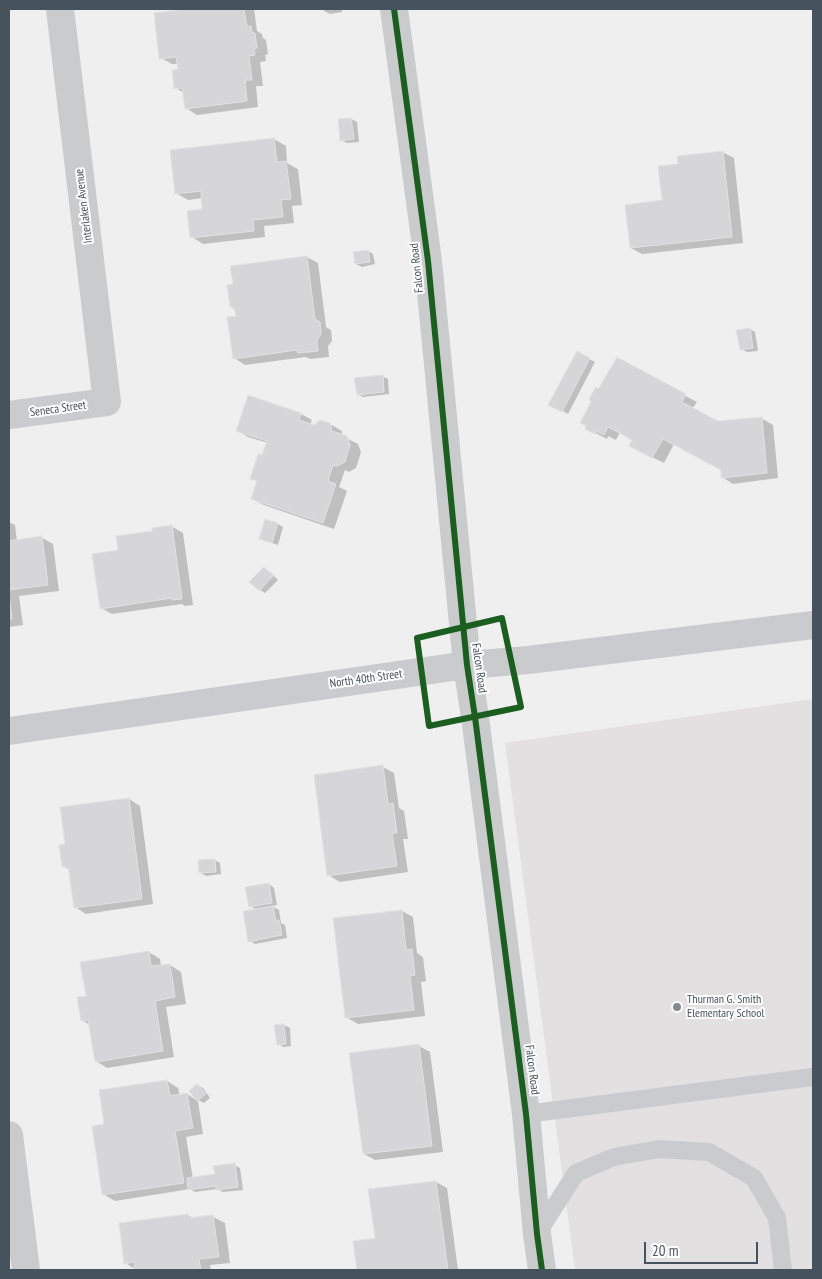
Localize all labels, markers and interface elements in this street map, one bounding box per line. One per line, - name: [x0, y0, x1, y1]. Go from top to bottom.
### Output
- street label: Interlaken Avenue: [72, 168, 96, 244]
- street label: Falcon Road: [407, 242, 427, 294]
- street label: Seneca Street: [29, 398, 87, 420]
- street label: Falcon Road: [468, 642, 490, 694]
- street label: North 40th Street: [329, 667, 403, 691]
- place label: Thurman G. Smith Elementary School: [687, 993, 764, 1021]
- marker: Thurman G. Smith Elementary School: [671, 1001, 683, 1013]
- street label: Falcon Road: [522, 1044, 542, 1096]
- scale bar: [647, 1232, 761, 1264]
- text: 20 m: [652, 1241, 678, 1260]

